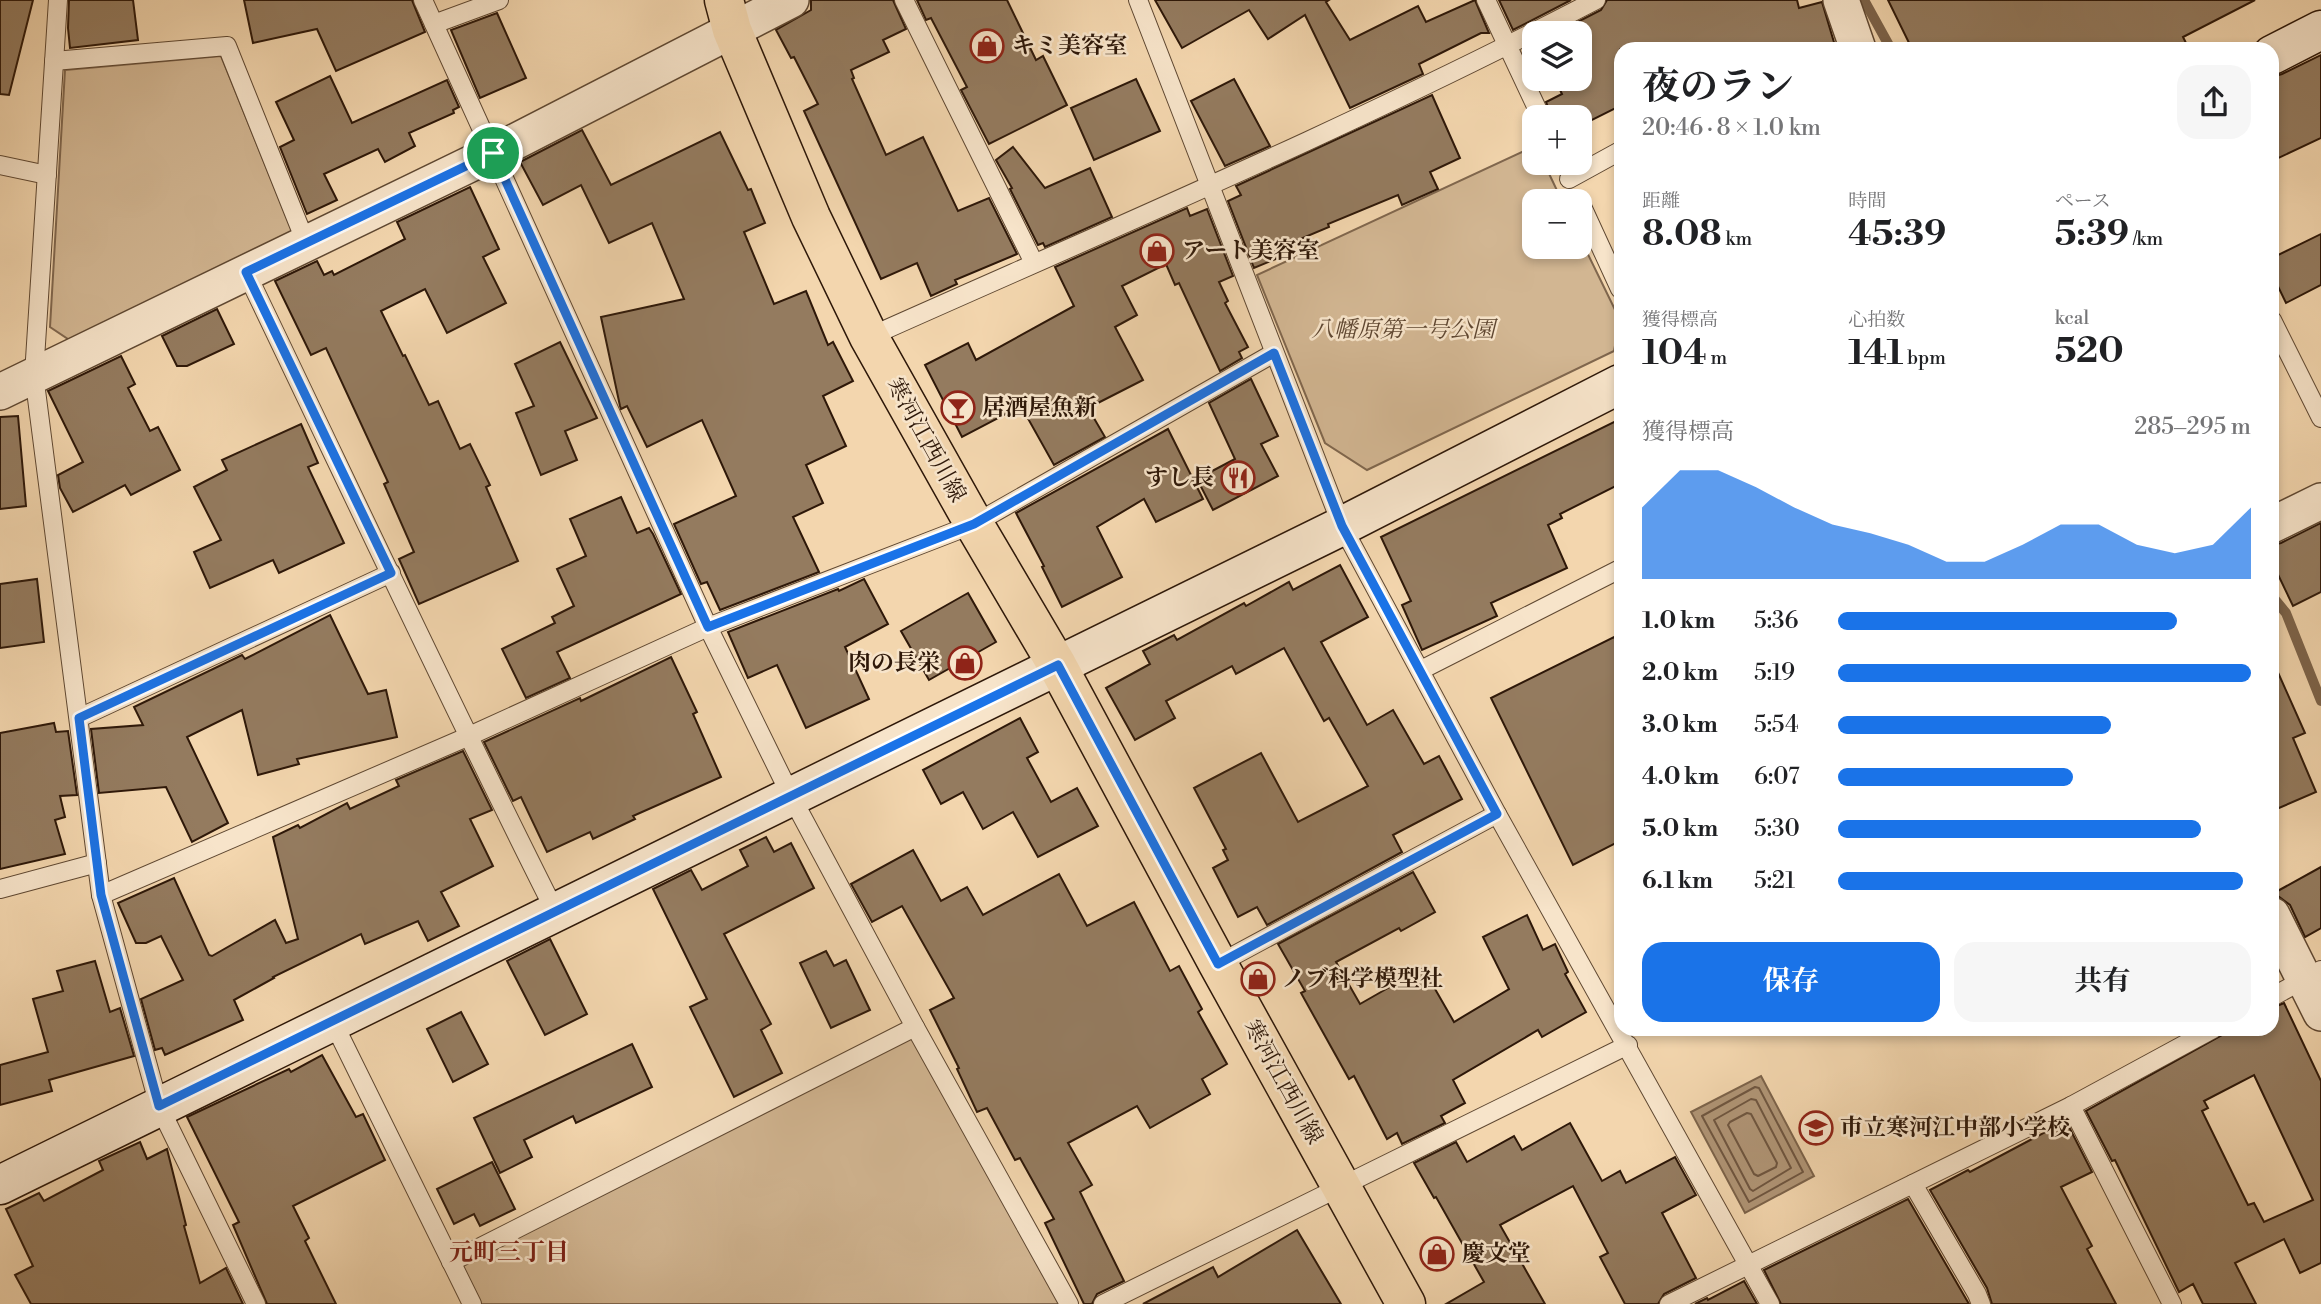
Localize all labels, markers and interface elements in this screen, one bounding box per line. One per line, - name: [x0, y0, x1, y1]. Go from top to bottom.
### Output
- map controls: [1522, 21, 1592, 259]
- button: layers: [1522, 21, 1592, 91]
- shop icon: キミ美容室: [968, 27, 1006, 65]
- place label: キミ美容室: [1012, 32, 1127, 60]
- text: 夜のラン: [1642, 64, 1794, 111]
- button: share: [2177, 65, 2251, 139]
- button: +: [1522, 105, 1592, 175]
- text: 20:46 · 8 × 1.0 km: [1642, 114, 1821, 142]
- pin: [463, 123, 523, 183]
- icon: arrive: [474, 134, 512, 172]
- button: −: [1522, 189, 1592, 259]
- text: 距離: [1642, 189, 1680, 213]
- text: 時間: [1848, 189, 1886, 213]
- text: ペース: [2055, 189, 2111, 213]
- text: 8.08: [1642, 213, 1722, 256]
- text: 45:39: [1848, 213, 1946, 256]
- text: 5:39: [2055, 213, 2129, 256]
- text: km: [1722, 227, 1752, 251]
- text: /km: [2129, 227, 2163, 251]
- shop icon: アート美容室: [1138, 232, 1176, 270]
- place label: アート美容室: [1182, 237, 1319, 265]
- text: kcal: [2055, 306, 2089, 330]
- text: 獲得標高: [1642, 308, 1718, 332]
- text: 心拍数: [1848, 308, 1905, 332]
- park label: 八幡原第一号公園: [1311, 316, 1499, 344]
- text: 520: [2055, 330, 2124, 373]
- text: 104: [1642, 332, 1707, 375]
- text: 141: [1848, 332, 1903, 375]
- text: m: [1707, 346, 1727, 370]
- text: bpm: [1903, 346, 1946, 370]
- street label: 寒河江西川線: [880, 373, 972, 507]
- bar icon: 居酒屋魚新: [939, 389, 977, 427]
- place label: 居酒屋魚新: [982, 394, 1097, 422]
- text: 285–295 m: [2134, 413, 2251, 441]
- text: 獲得標高: [1642, 418, 1734, 446]
- restaurant icon: すし長: [1219, 459, 1257, 497]
- place label: すし長: [1145, 464, 1214, 492]
- text: 1.0 km: [1642, 607, 1715, 635]
- text: 5:36: [1754, 607, 1799, 635]
- shop icon: 肉の長栄: [946, 644, 984, 682]
- place label: 肉の長栄: [848, 649, 940, 677]
- text: 2.0 km: [1642, 659, 1718, 687]
- text: 5:19: [1754, 659, 1795, 687]
- text: 3.0 km: [1642, 711, 1718, 739]
- text: 5:54: [1754, 711, 1799, 739]
- text: 4.0 km: [1642, 763, 1719, 791]
- text: 6:07: [1754, 763, 1800, 791]
- text: 5.0 km: [1642, 815, 1718, 843]
- text: 5:30: [1754, 815, 1800, 843]
- text: 6.1 km: [1642, 867, 1713, 895]
- text: 5:21: [1754, 867, 1795, 895]
- button: 保存: [1642, 942, 1940, 1022]
- button: 共有: [1954, 942, 2251, 1022]
- shop icon: ノブ科学模型社: [1239, 960, 1277, 998]
- place label: ノブ科学模型社: [1282, 965, 1443, 993]
- street label: 寒河江西川線: [1237, 1015, 1329, 1149]
- school or university icon: 市立寒河江中部小学校: [1797, 1109, 1835, 1147]
- place label: 市立寒河江中部小学校: [1840, 1114, 2070, 1142]
- shop icon: 慶文堂: [1418, 1235, 1456, 1273]
- district label: 元町三丁目: [449, 1238, 569, 1268]
- place label: 慶文堂: [1462, 1240, 1531, 1268]

